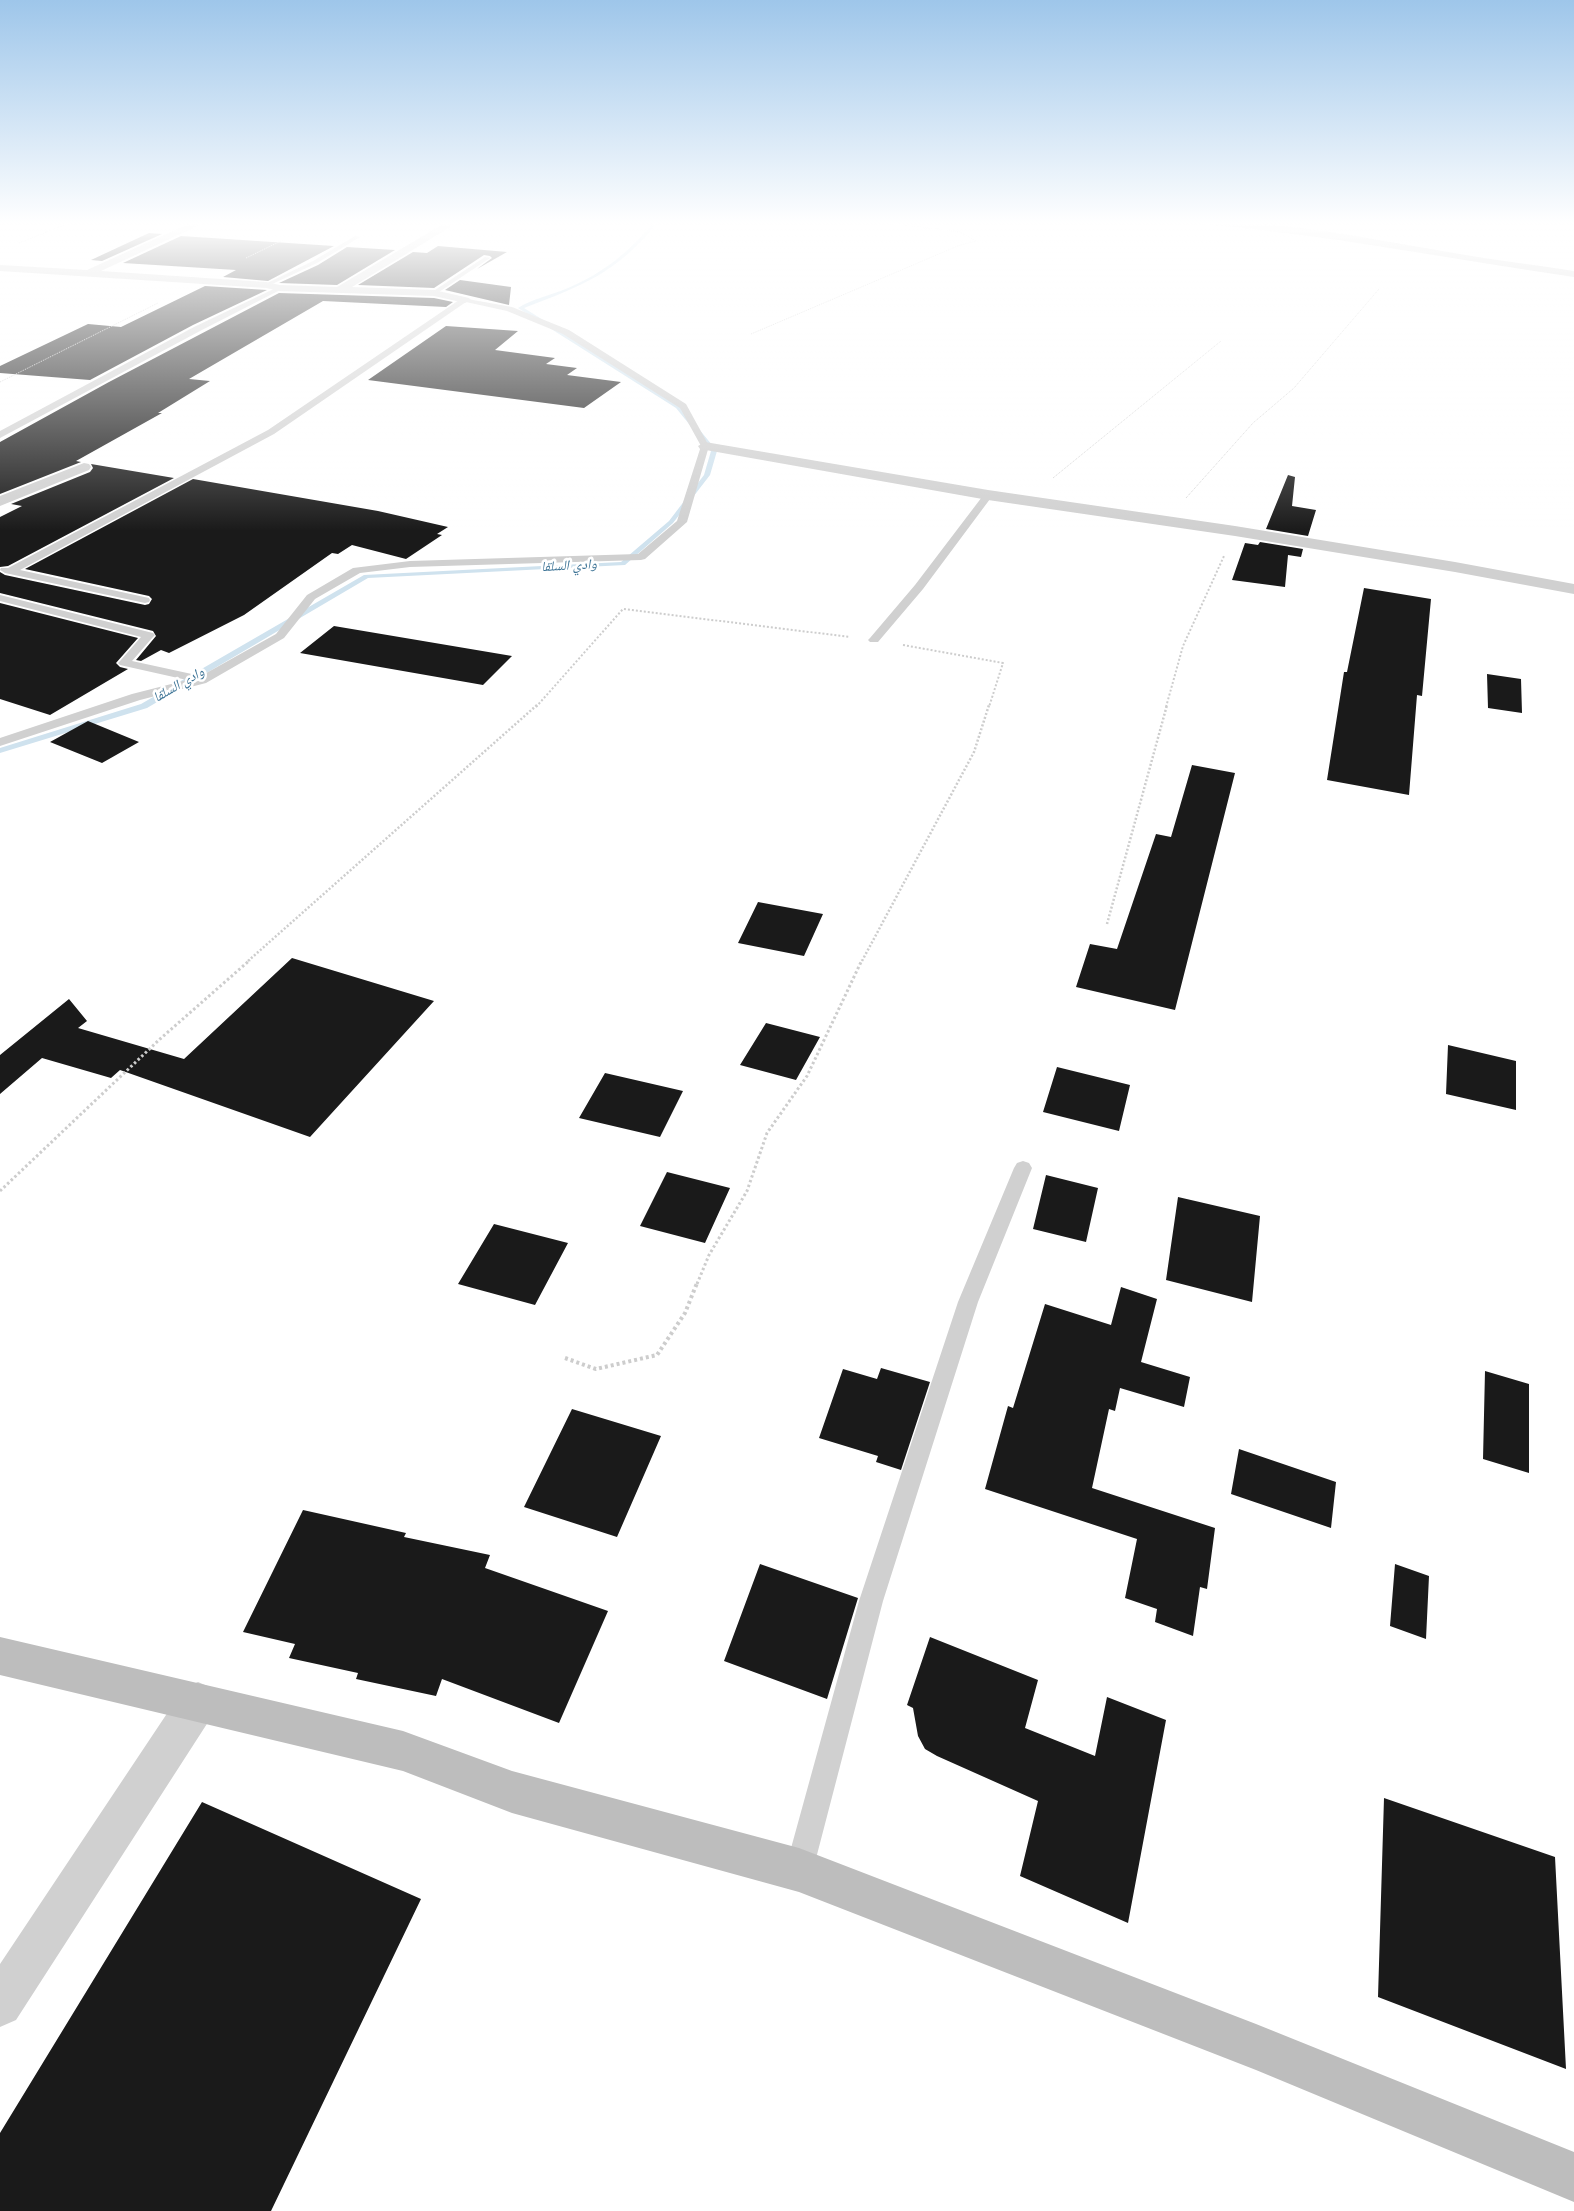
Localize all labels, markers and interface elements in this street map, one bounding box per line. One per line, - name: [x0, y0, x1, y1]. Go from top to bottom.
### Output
- water label: وادي السلقا: [541, 556, 597, 576]
- water label: وادي السلقا: [151, 664, 207, 706]

